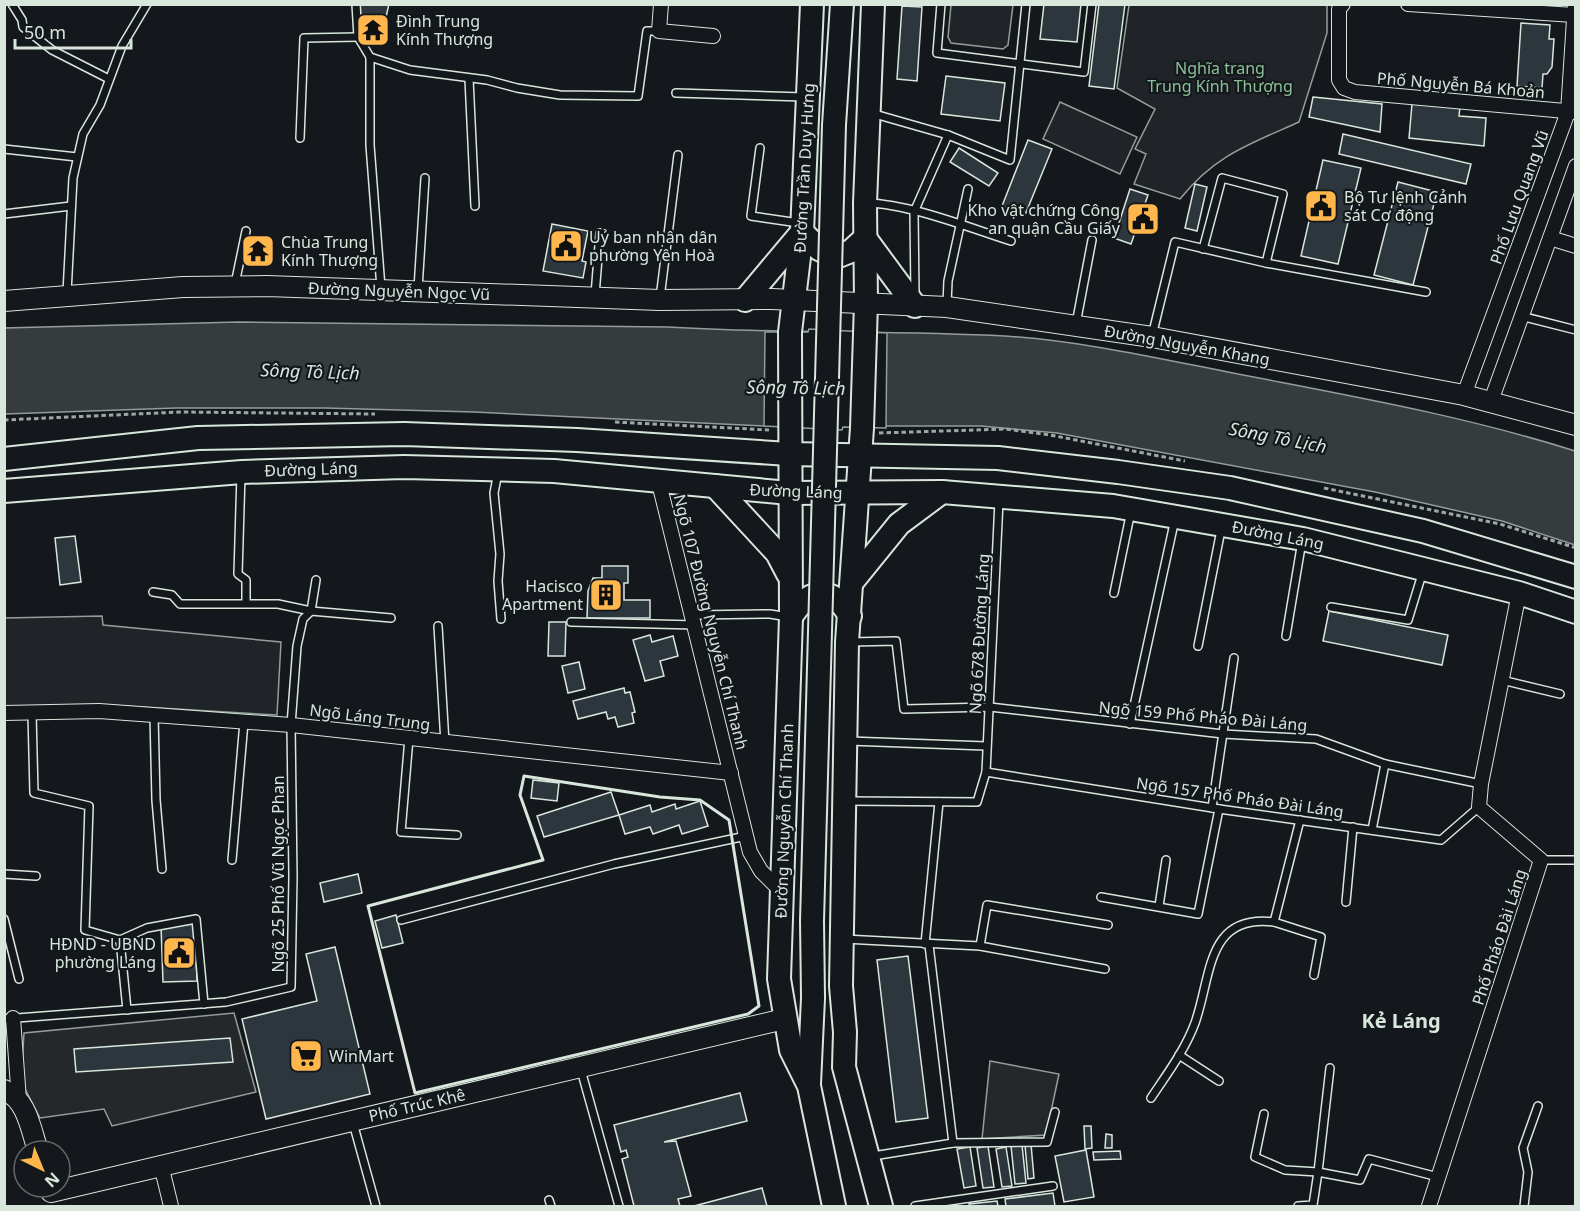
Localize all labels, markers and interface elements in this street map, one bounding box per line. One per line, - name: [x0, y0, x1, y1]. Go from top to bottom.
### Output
- place label: Đình Trung Kính Thượng: [396, 10, 493, 50]
- scale bar: [15, 12, 130, 50]
- temple icon: Đình Trung Kính Thượng: [355, 12, 391, 48]
- text: 50 m: [24, 20, 66, 44]
- park label: Nghĩa trang Trung Kính Thượng: [1147, 57, 1293, 97]
- street label: Phố Nguyễn Bá Khoản: [1376, 67, 1546, 103]
- street label: Đường Trần Duy Hưng: [789, 83, 819, 253]
- street label: Phố Lưu Quang Vũ: [1485, 127, 1553, 267]
- place label: Bộ Tư lệnh Cảnh sát Cơ động: [1344, 186, 1467, 226]
- public building icon: Bộ Tư lệnh Cảnh sát Cơ động: [1303, 188, 1339, 224]
- place label: Kho vật chứng Công an quận Cầu Giấy: [968, 199, 1121, 239]
- public building icon: Kho vật chứng Công an quận Cầu Giấy: [1125, 201, 1161, 237]
- place label: Uỷ ban nhân dân phường Yên Hoà: [589, 226, 717, 266]
- public building icon: Uỷ ban nhân dân phường Yên Hoà: [548, 228, 584, 264]
- place label: Chùa Trung Kính Thượng: [281, 231, 378, 271]
- temple icon: Chùa Trung Kính Thượng: [240, 233, 276, 269]
- street label: Đường Nguyễn Ngọc Vũ: [308, 277, 490, 305]
- street label: Đường Nguyễn Khang: [1102, 320, 1272, 370]
- water label: Sông Tô Lịch: [260, 357, 360, 385]
- water label: Sông Tô Lịch: [746, 374, 846, 400]
- water label: Sông Tô Lịch: [1227, 416, 1329, 458]
- street label: Đường Láng: [264, 456, 358, 482]
- street label: Đường Láng: [749, 478, 843, 504]
- street label: Ngõ 107 Đường Nguyễn Chí Thanh: [669, 492, 753, 752]
- street label: Đường Láng: [1230, 515, 1326, 555]
- street label: Ngõ 678 Đường Láng: [964, 553, 994, 715]
- place label: Hacisco Apartment: [502, 575, 583, 615]
- building icon: Hacisco Apartment: [588, 577, 624, 613]
- street label: Ngõ 159 Phố Pháo Đài Láng: [1098, 696, 1308, 736]
- street label: Ngõ Láng Trung: [308, 699, 432, 735]
- street label: Đường Nguyễn Chí Thanh: [770, 723, 798, 919]
- street label: Ngõ 157 Phố Pháo Đài Láng: [1135, 772, 1345, 822]
- street label: Ngõ 25 Phố Vũ Ngọc Phan: [267, 775, 289, 973]
- street label: Phố Pháo Đài Láng: [1467, 866, 1531, 1008]
- place label: HĐND - UBND phường Láng: [49, 933, 156, 973]
- public building icon: HĐND - UBND phường Láng: [161, 935, 197, 971]
- district label: Kẻ Láng: [1361, 1007, 1441, 1034]
- supermarket icon: WinMart: [288, 1038, 324, 1074]
- place label: WinMart: [329, 1045, 394, 1067]
- street label: Phố Trúc Khê: [366, 1083, 468, 1127]
- north arrow: [12, 1139, 72, 1199]
- text: N: [40, 1167, 64, 1192]

